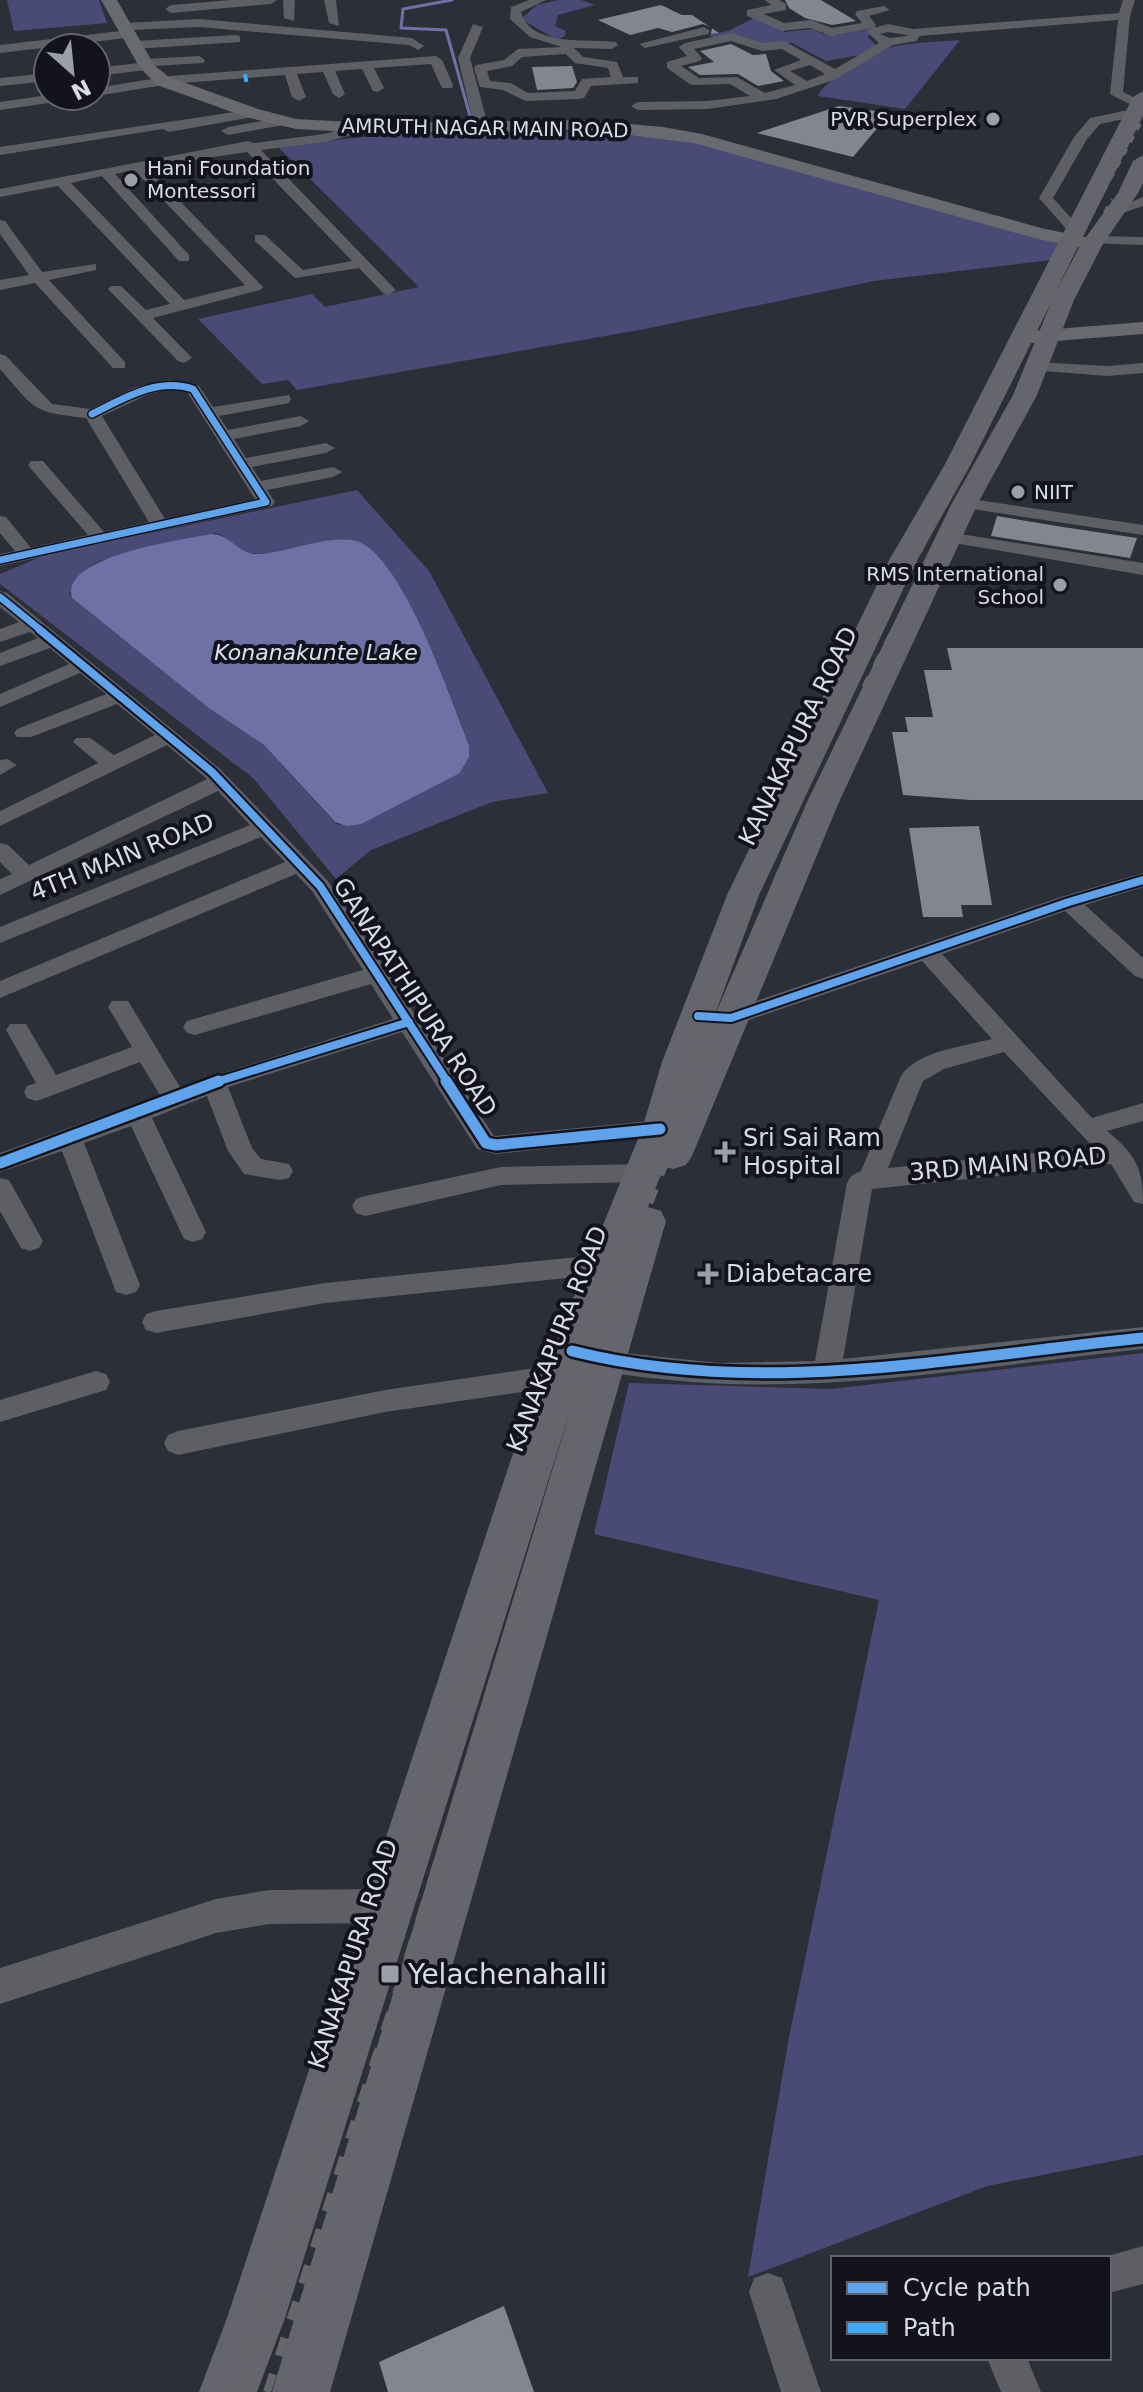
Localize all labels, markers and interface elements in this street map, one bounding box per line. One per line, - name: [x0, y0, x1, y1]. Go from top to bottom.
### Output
- north arrow: [32, 32, 112, 112]
- text: N: [67, 74, 95, 105]
- place label: PVR Superplex: [830, 107, 977, 131]
- marker: PVR Superplex: [984, 110, 1002, 128]
- street label: AMRUTH NAGAR MAIN ROAD: [341, 113, 629, 143]
- place label: Hani Foundation Montessori: [147, 156, 311, 203]
- marker: Hani Foundation Montessori: [122, 171, 140, 189]
- place label: NIIT: [1034, 480, 1074, 504]
- marker: NIIT: [1009, 483, 1027, 501]
- place label: RMS International School: [866, 562, 1044, 609]
- marker: RMS International School: [1051, 576, 1069, 594]
- street label: KANAKAPURA ROAD: [733, 622, 863, 850]
- water label: Konanakunte Lake: [214, 640, 418, 665]
- street label: 4TH MAIN ROAD: [26, 807, 218, 907]
- street label: GANAPATHIPURA ROAD: [327, 873, 503, 1121]
- place label: Sri Sai Ram Hospital: [743, 1124, 881, 1180]
- marker: Sri Sai Ram Hospital: [714, 1141, 736, 1163]
- street label: 3RD MAIN ROAD: [908, 1141, 1108, 1187]
- street label: KANAKAPURA ROAD: [501, 1222, 613, 1456]
- place label: Diabetacare: [726, 1260, 872, 1288]
- marker: Diabetacare: [697, 1263, 719, 1285]
- street label: KANAKAPURA ROAD: [303, 1836, 403, 2072]
- place label: Yelachenahalli: [407, 1958, 607, 1991]
- marker: Yelachenahalli: [379, 1963, 401, 1985]
- legend: [831, 2256, 1111, 2360]
- text: Cycle path: [903, 2274, 1031, 2302]
- text: Path: [903, 2314, 956, 2342]

